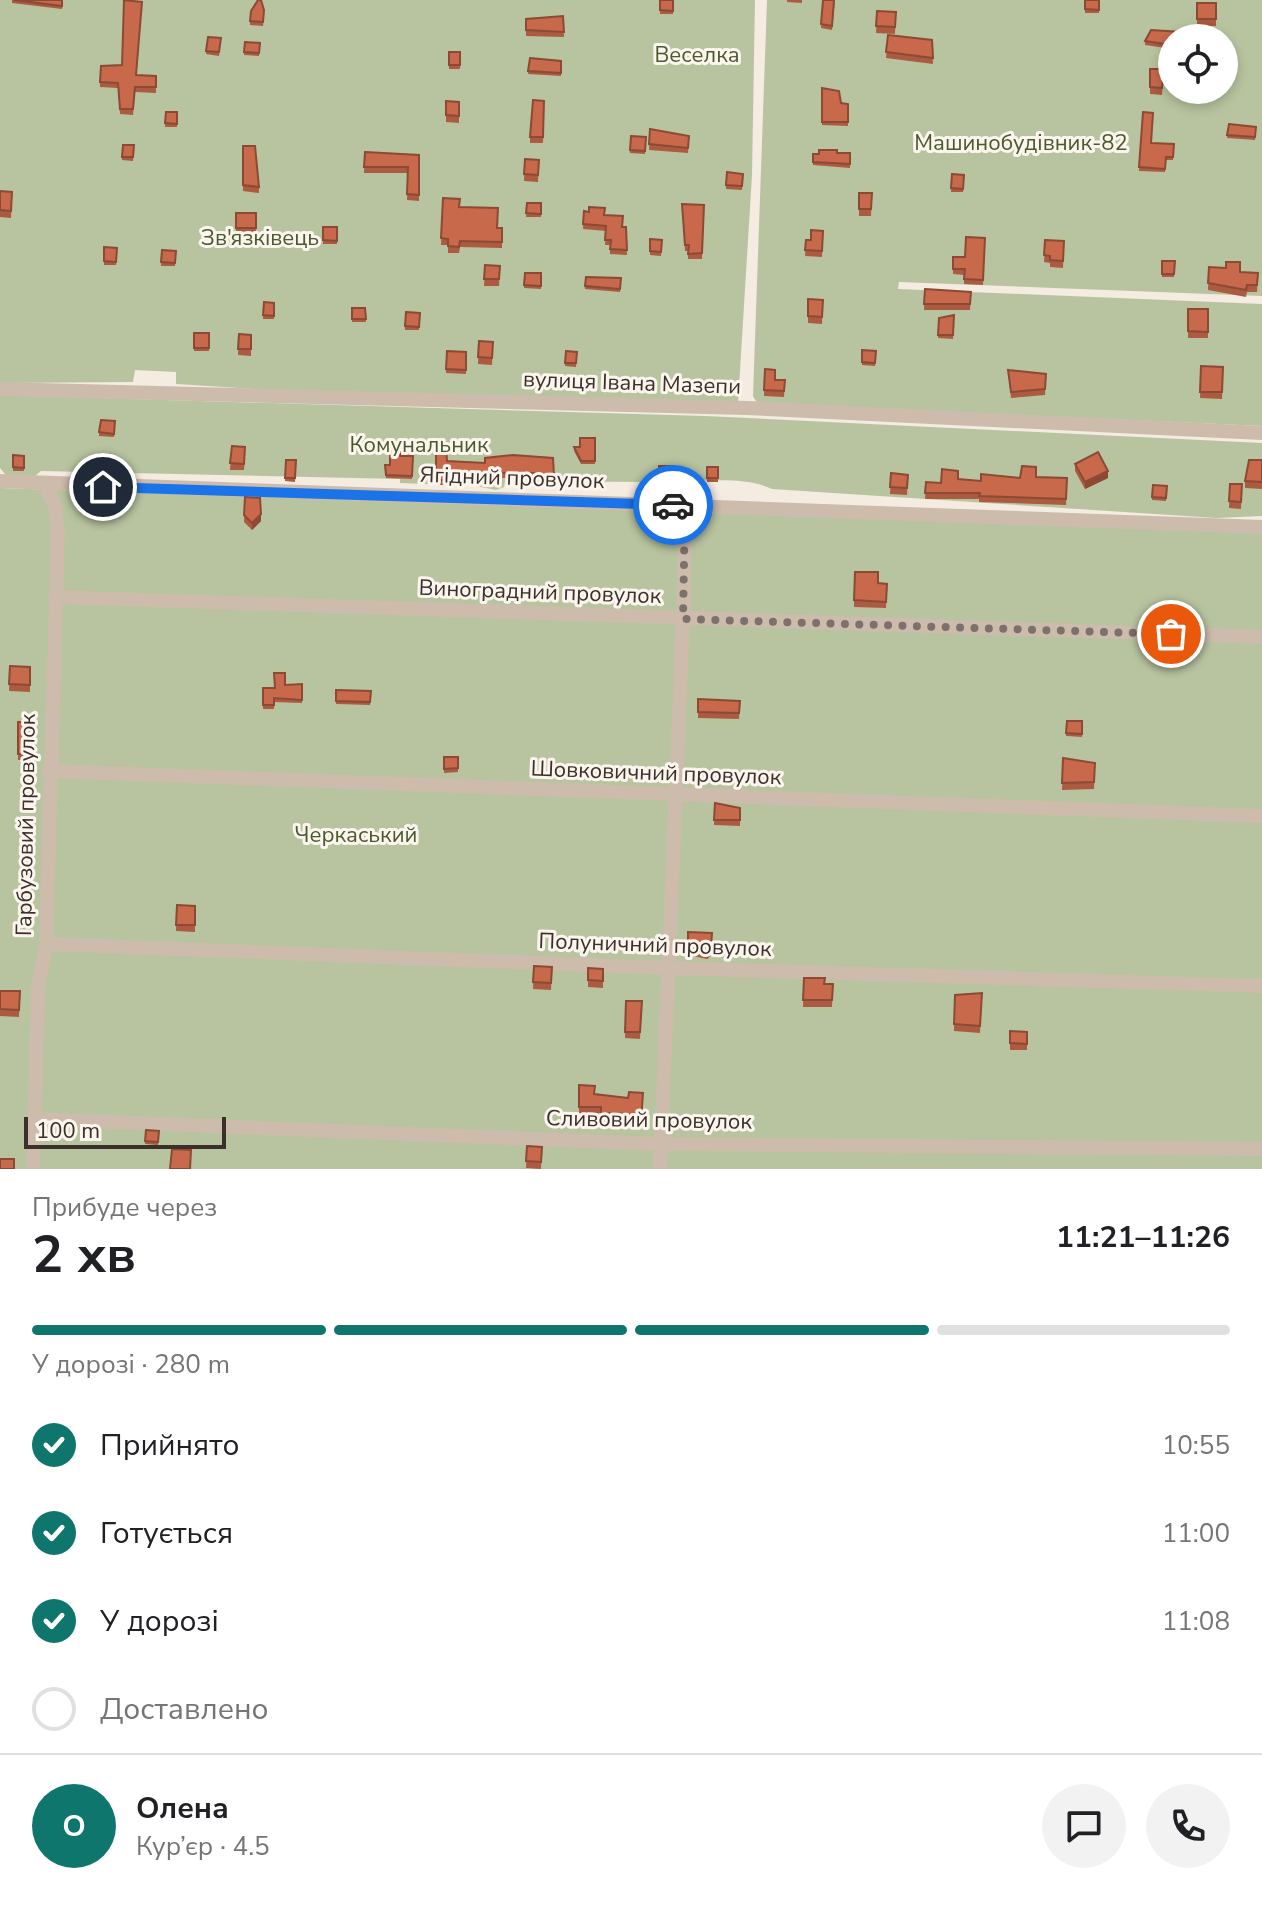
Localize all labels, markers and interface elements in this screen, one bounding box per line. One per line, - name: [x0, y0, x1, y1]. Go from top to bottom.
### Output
- map controls: [1158, 24, 1238, 104]
- button: locate: [1158, 24, 1238, 104]
- park label: Веселка: [654, 40, 740, 70]
- park label: Машинобудівник-82: [914, 128, 1128, 158]
- park label: Зв'язківець: [201, 223, 319, 253]
- street label: вулиця Івана Мазепи: [522, 364, 742, 402]
- park label: Комунальник: [350, 430, 489, 460]
- pin: [69, 453, 137, 521]
- street label: Ягідний провулок: [419, 460, 605, 496]
- icon: home: [81, 465, 125, 509]
- courier: [633, 465, 713, 545]
- icon: car: [651, 483, 695, 527]
- street label: Виноградний провулок: [418, 573, 662, 611]
- pin: [1137, 600, 1205, 668]
- icon: bag: [1149, 612, 1193, 656]
- street label: Гарбузовий провулок: [9, 713, 43, 936]
- street label: Шовковичний провулок: [530, 754, 782, 792]
- park label: Черкаський: [295, 820, 417, 850]
- street label: Полуничний провулок: [538, 926, 772, 964]
- street label: Сливовий провулок: [546, 1103, 753, 1137]
- scale bar: [24, 1113, 226, 1149]
- text: 100 m: [36, 1116, 100, 1146]
- text: Прибуде через: [32, 1190, 217, 1225]
- text: 11:21–11:26: [1056, 1217, 1230, 1258]
- text: 2 хв: [32, 1219, 136, 1290]
- text: У дорозі · 280 m: [32, 1347, 230, 1382]
- icon: check: [32, 1423, 76, 1467]
- text: Прийнято: [100, 1425, 240, 1466]
- text: 10:55: [1162, 1428, 1230, 1463]
- icon: check: [32, 1511, 76, 1555]
- text: Готується: [100, 1513, 233, 1554]
- text: 11:00: [1162, 1516, 1230, 1551]
- icon: check: [32, 1599, 76, 1643]
- text: У дорозі: [100, 1601, 219, 1642]
- text: 11:08: [1162, 1604, 1230, 1639]
- text: Доставлено: [100, 1689, 268, 1730]
- button: chat: [1042, 1784, 1126, 1868]
- button: phone: [1146, 1784, 1230, 1868]
- text: Олена: [136, 1788, 229, 1829]
- text: О: [62, 1806, 86, 1847]
- text: Кур’єр · 4.5: [136, 1829, 270, 1864]

